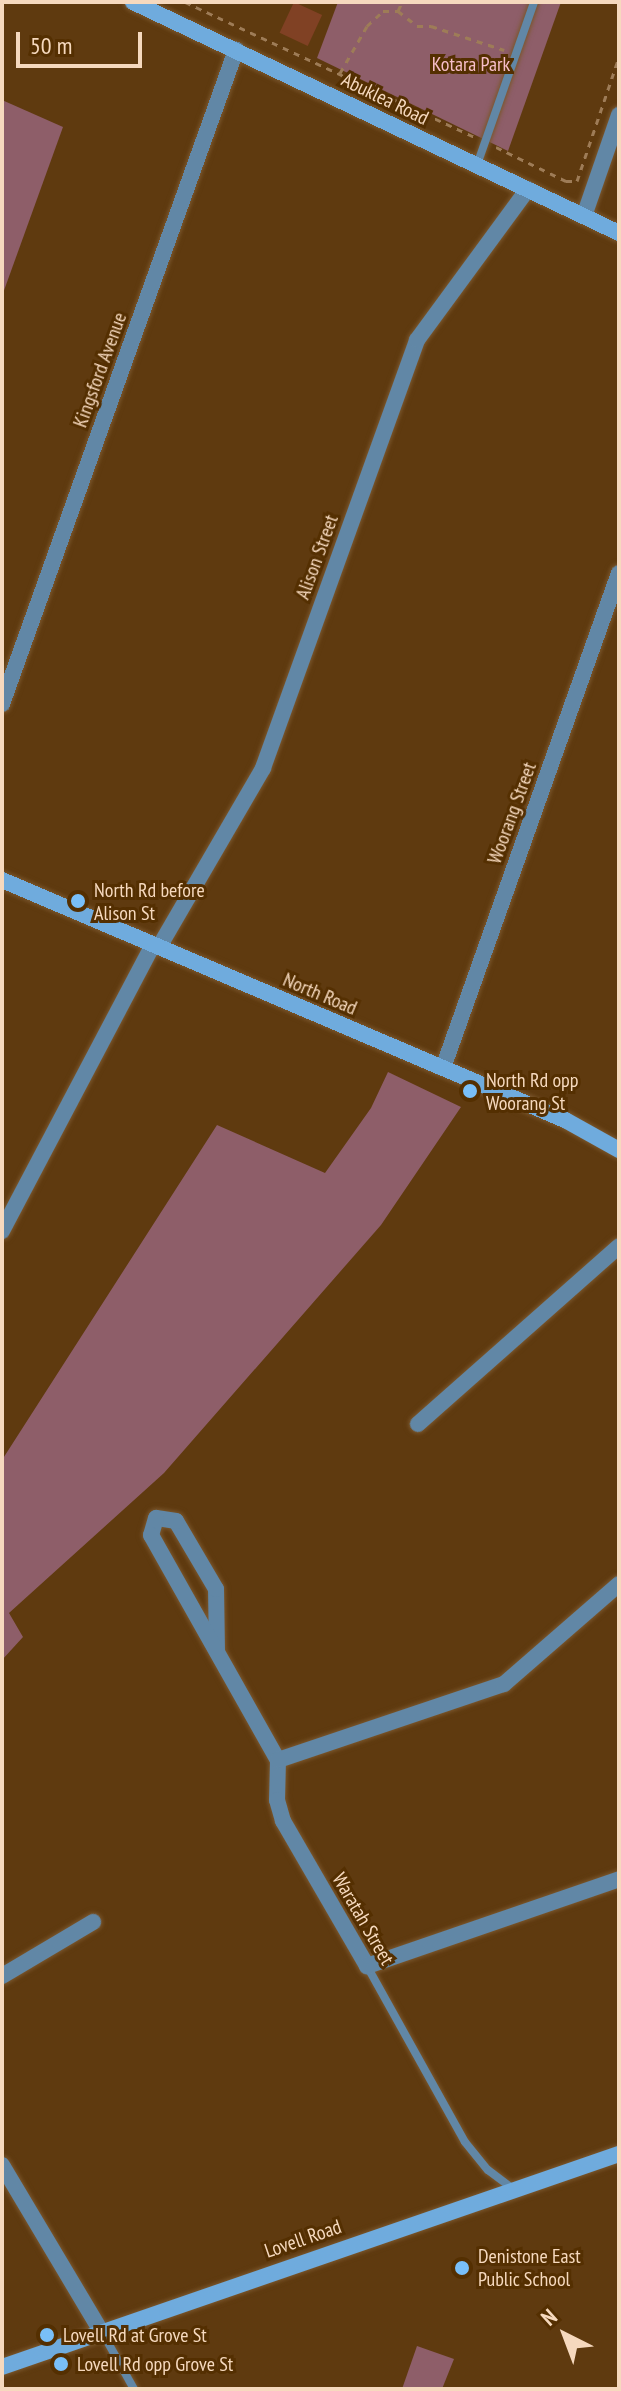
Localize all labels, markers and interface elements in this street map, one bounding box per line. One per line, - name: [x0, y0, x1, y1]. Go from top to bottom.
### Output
- scale bar: [20, 16, 146, 66]
- text: 50 m: [30, 30, 72, 61]
- park label: Kotara Park: [432, 52, 510, 76]
- street label: Abuklea Road: [338, 68, 432, 130]
- street label: Kingsford Avenue: [68, 309, 132, 431]
- street label: Alison Street: [291, 511, 343, 603]
- street label: Woorang Street: [483, 759, 541, 867]
- place label: North Rd before Alison St: [94, 878, 205, 925]
- marker: North Rd before Alison St: [69, 892, 87, 910]
- street label: North Road: [279, 968, 361, 1020]
- place label: North Rd opp Woorang St: [486, 1068, 578, 1115]
- marker: North Rd opp Woorang St: [461, 1082, 479, 1100]
- street label: Waratah Street: [327, 1869, 399, 1969]
- street label: Lovell Road: [261, 2215, 345, 2263]
- place label: Denistone East Public School: [478, 2244, 581, 2291]
- marker: Denistone East Public School: [453, 2259, 471, 2277]
- north arrow: [525, 2295, 605, 2375]
- text: N: [535, 2303, 563, 2332]
- place label: Lovell Rd at Grove St: [63, 2323, 207, 2347]
- marker: Lovell Rd at Grove St: [38, 2326, 56, 2344]
- place label: Lovell Rd opp Grove St: [77, 2352, 233, 2376]
- marker: Lovell Rd opp Grove St: [52, 2355, 70, 2373]

